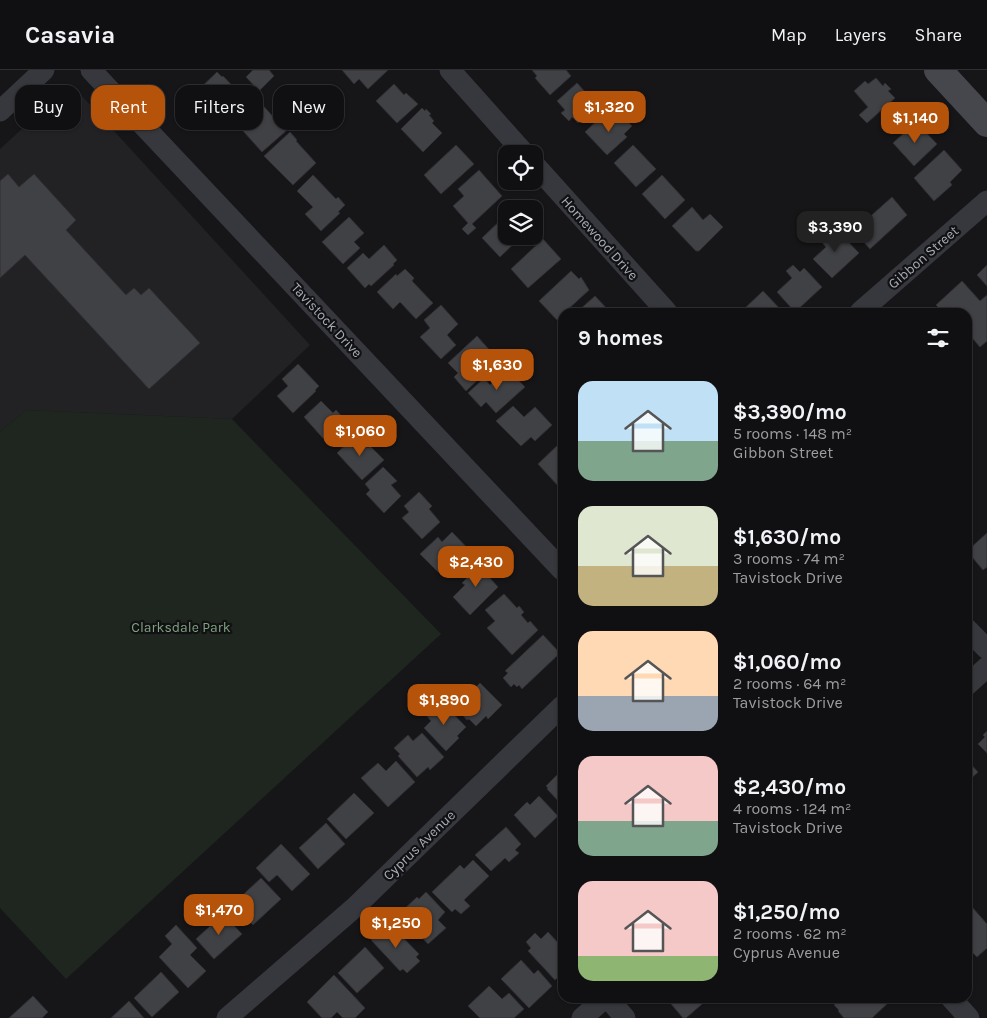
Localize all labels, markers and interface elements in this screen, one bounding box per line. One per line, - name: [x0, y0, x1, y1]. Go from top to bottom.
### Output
- text: Casavia: [25, 21, 115, 49]
- text: Map: [771, 24, 807, 46]
- text: Layers: [835, 24, 887, 46]
- text: Share: [915, 24, 962, 46]
- chip: Buy: [15, 85, 81, 130]
- chip: Rent: [91, 85, 165, 130]
- chip: Filters: [175, 85, 263, 130]
- chip: New: [273, 85, 344, 130]
- pin: $1,320: [568, 90, 650, 133]
- text: $1,320: [584, 97, 634, 116]
- pin: $1,140: [874, 102, 956, 144]
- text: $1,140: [892, 108, 938, 127]
- map controls: [498, 145, 543, 245]
- button: locate: [498, 145, 543, 190]
- street label: Homewood Drive: [557, 193, 642, 284]
- button: layers: [498, 200, 543, 245]
- pin: $3,390: [794, 210, 876, 253]
- text: $3,390: [808, 217, 862, 236]
- street label: Gibbon Street: [885, 222, 962, 293]
- street label: Tavistock Drive: [288, 279, 366, 361]
- icon: filters: [924, 324, 952, 352]
- text: 9 homes: [578, 326, 663, 350]
- pin: $1,630: [456, 348, 538, 391]
- text: $1,630: [472, 355, 522, 374]
- text: $3,390/mo: [733, 400, 847, 424]
- icon: home: [618, 401, 678, 461]
- pin: $1,060: [319, 414, 401, 457]
- text: $1,060: [335, 421, 385, 440]
- text: 5 rooms · 148 m²: [733, 424, 852, 443]
- text: Gibbon Street: [733, 443, 833, 462]
- text: $1,630/mo: [733, 525, 841, 549]
- icon: home: [618, 526, 678, 586]
- pin: $2,430: [435, 546, 517, 588]
- text: 3 rooms · 74 m²: [733, 549, 845, 568]
- text: $2,430: [449, 552, 503, 571]
- text: Tavistock Drive: [733, 568, 843, 587]
- park label: Clarksdale Park: [131, 619, 231, 636]
- text: $1,060/mo: [733, 650, 841, 674]
- icon: home: [618, 651, 678, 711]
- text: 2 rooms · 64 m²: [733, 674, 846, 693]
- pin: $1,890: [403, 684, 485, 726]
- text: $1,890: [419, 690, 470, 709]
- text: Tavistock Drive: [733, 693, 843, 712]
- text: $2,430/mo: [733, 775, 846, 799]
- icon: home: [618, 776, 678, 836]
- text: 4 rooms · 124 m²: [733, 799, 852, 818]
- street label: Cyprus Avenue: [380, 807, 459, 884]
- text: Tavistock Drive: [733, 818, 843, 837]
- pin: $1,470: [178, 894, 260, 936]
- text: $1,470: [195, 900, 243, 919]
- text: $1,250/mo: [733, 900, 840, 924]
- icon: home: [618, 901, 678, 961]
- pin: $1,250: [355, 906, 437, 949]
- text: $1,250: [371, 913, 421, 932]
- text: 2 rooms · 62 m²: [733, 924, 847, 943]
- text: Cyprus Avenue: [733, 943, 840, 962]

